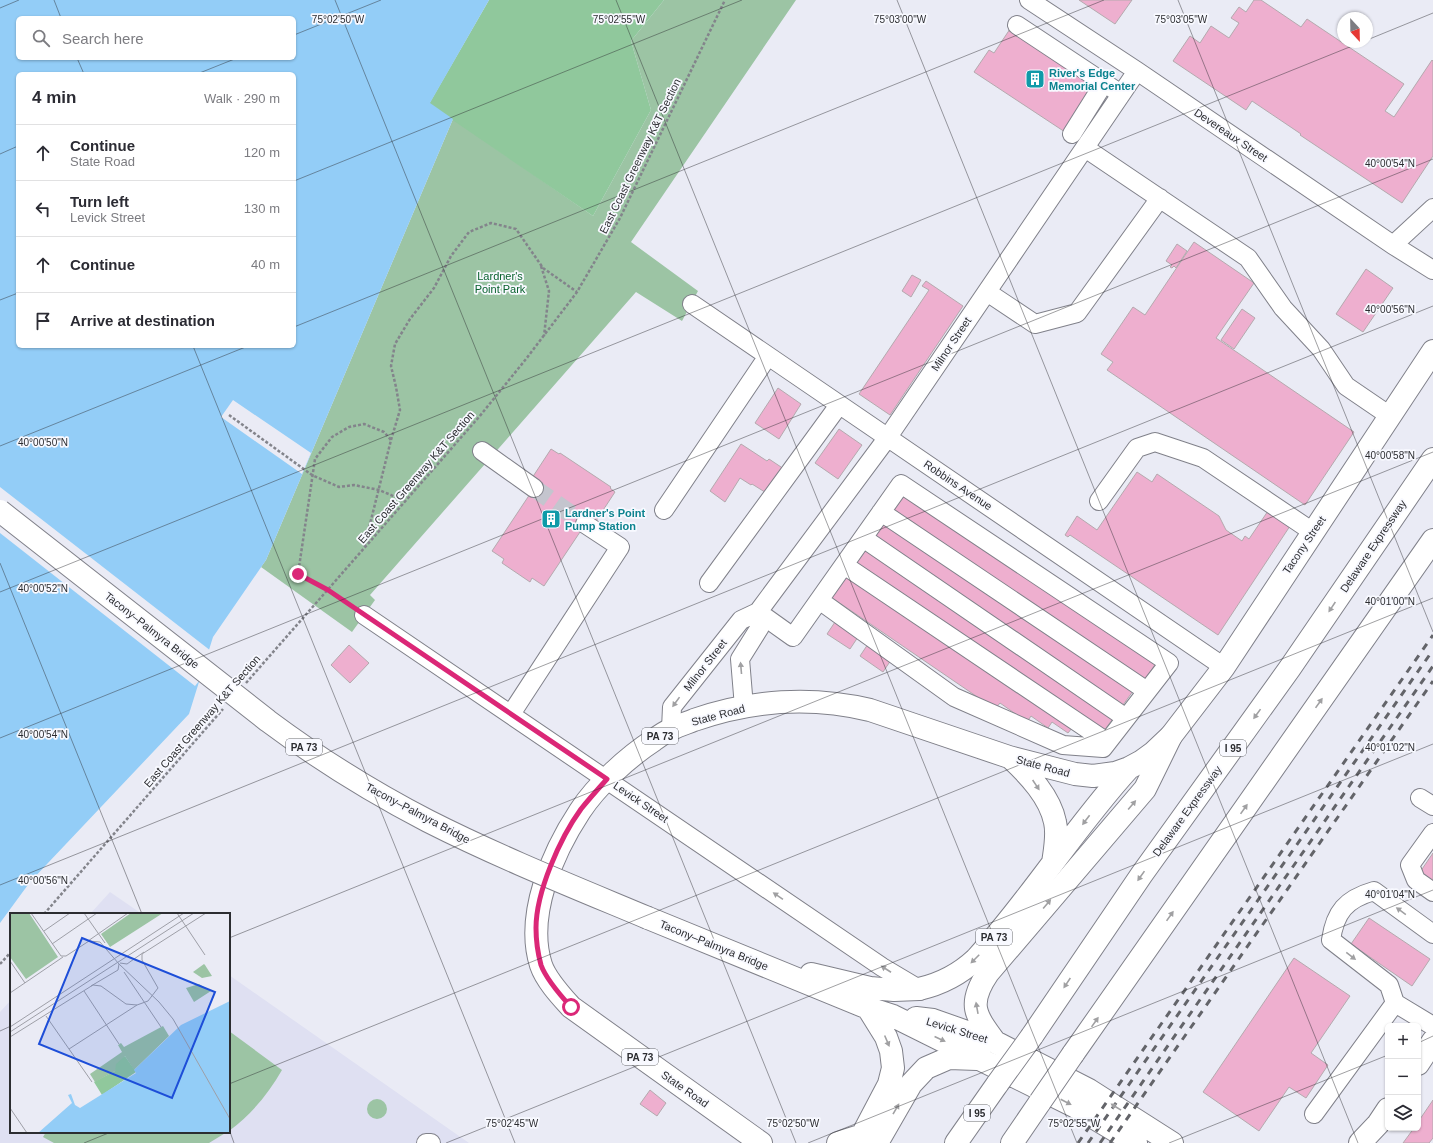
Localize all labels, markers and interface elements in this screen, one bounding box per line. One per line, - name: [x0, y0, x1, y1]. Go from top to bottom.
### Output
- north arrow: [1337, 12, 1373, 48]
- text: 75°02'50"W: [312, 14, 365, 25]
- text: 75°02'55"W: [593, 14, 646, 25]
- text: 75°03'00"W: [874, 14, 927, 25]
- text: 75°03'05"W: [1155, 14, 1208, 25]
- search box: [16, 16, 296, 60]
- icon: search: [30, 27, 52, 49]
- text: Search here: [62, 30, 144, 47]
- place label: River's Edge Memorial Center: [1049, 67, 1136, 92]
- building icon: River's Edge Memorial Center: [1024, 68, 1046, 90]
- street label: East Coast Greenway K&T Section: [597, 77, 683, 235]
- text: 4 min: [32, 88, 76, 107]
- text: Walk · 290 m: [204, 91, 280, 106]
- street label: Devereaux Street: [1192, 106, 1270, 164]
- text: Continue: [70, 137, 135, 154]
- icon: ahead: [32, 142, 54, 164]
- text: 120 m: [244, 145, 280, 160]
- text: State Road: [70, 154, 135, 169]
- text: 40°00'54"N: [1365, 158, 1415, 169]
- text: Turn left: [70, 193, 129, 210]
- icon: left: [32, 198, 54, 220]
- text: 130 m: [244, 201, 280, 216]
- text: Levick Street: [70, 210, 145, 225]
- icon: ahead: [32, 254, 54, 276]
- text: Continue: [70, 256, 135, 273]
- text: 40 m: [251, 257, 280, 272]
- park label: Lardner's Point Park: [475, 270, 526, 295]
- text: 40°00'56"N: [1365, 304, 1415, 315]
- icon: arrive: [32, 310, 54, 332]
- text: Arrive at destination: [70, 312, 215, 329]
- street label: Milnor Street: [929, 315, 973, 373]
- street label: East Coast Greenway K&T Section: [355, 409, 477, 545]
- text: 40°00'50"N: [18, 437, 68, 448]
- text: 40°00'58"N: [1365, 450, 1415, 461]
- street label: Robbins Avenue: [922, 458, 994, 512]
- street label: Delaware Expressway: [1338, 497, 1409, 594]
- place label: Lardner's Point Pump Station: [565, 507, 646, 532]
- building icon: Lardner's Point Pump Station: [540, 508, 562, 530]
- street label: Tacony Street: [1280, 514, 1328, 576]
- route end: [289, 565, 307, 583]
- text: 40°00'52"N: [18, 583, 68, 594]
- street label: Tacony–Palmyra Bridge: [103, 590, 201, 670]
- text: 40°01'00"N: [1365, 596, 1415, 607]
- one-way arrow: [1328, 602, 1336, 612]
- street label: Milnor Street: [681, 637, 729, 693]
- street label: East Coast Greenway K&T Section: [141, 653, 263, 789]
- one-way arrow: [737, 662, 744, 674]
- one-way arrow: [672, 697, 680, 708]
- one-way arrow: [1315, 698, 1323, 708]
- street label: State Road: [690, 702, 746, 728]
- one-way arrow: [1253, 708, 1262, 719]
- road number: PA 73: [642, 728, 678, 744]
- text: 40°00'54"N: [18, 729, 68, 740]
- road number: PA 73: [286, 739, 322, 755]
- road number: I 95: [1220, 740, 1246, 756]
- text: 40°01'02"N: [1365, 742, 1415, 753]
- street label: State Road: [1015, 753, 1071, 779]
- street label: Delaware Expressway: [1150, 763, 1224, 859]
- street label: Levick Street: [611, 779, 671, 825]
- street label: Tacony–Palmyra Bridge: [364, 780, 472, 846]
- one-way arrow: [1032, 780, 1040, 790]
- one-way arrow: [1127, 799, 1136, 810]
- one-way arrow: [1240, 804, 1248, 815]
- one-way arrow: [1082, 814, 1090, 825]
- one-way arrow: [1137, 871, 1145, 881]
- text: 40°00'56"N: [18, 875, 68, 886]
- text: 40°01'04"N: [1365, 889, 1415, 900]
- one-way arrow: [773, 892, 783, 900]
- one-way arrow: [1043, 898, 1052, 909]
- one-way arrow: [1396, 907, 1407, 915]
- one-way arrow: [1166, 910, 1174, 921]
- inset map: [10, 913, 230, 1133]
- street label: Tacony–Palmyra Bridge: [658, 918, 770, 972]
- road number: PA 73: [976, 929, 1012, 945]
- one-way arrow: [1346, 951, 1357, 960]
- one-way arrow: [970, 955, 980, 964]
- one-way arrow: [880, 965, 891, 973]
- one-way arrow: [1063, 978, 1071, 989]
- route start: [562, 998, 580, 1016]
- one-way arrow: [974, 1002, 980, 1015]
- street label: Levick Street: [925, 1015, 989, 1045]
- one-way arrow: [1091, 1017, 1099, 1027]
- map controls: [1385, 1023, 1421, 1131]
- button: +: [1385, 1023, 1421, 1059]
- one-way arrow: [885, 1036, 891, 1048]
- one-way arrow: [934, 1036, 946, 1042]
- road number: PA 73: [622, 1049, 658, 1065]
- button: −: [1385, 1059, 1421, 1095]
- street label: State Road: [659, 1068, 711, 1110]
- button: layers: [1385, 1095, 1421, 1131]
- one-way arrow: [1061, 1099, 1072, 1105]
- one-way arrow: [892, 1103, 899, 1115]
- one-way arrow: [1110, 1104, 1122, 1111]
- road number: I 95: [964, 1105, 990, 1121]
- text: 75°02'45"W: [486, 1118, 539, 1129]
- text: 75°02'50"W: [767, 1118, 820, 1129]
- text: 75°02'55"W: [1048, 1118, 1101, 1129]

